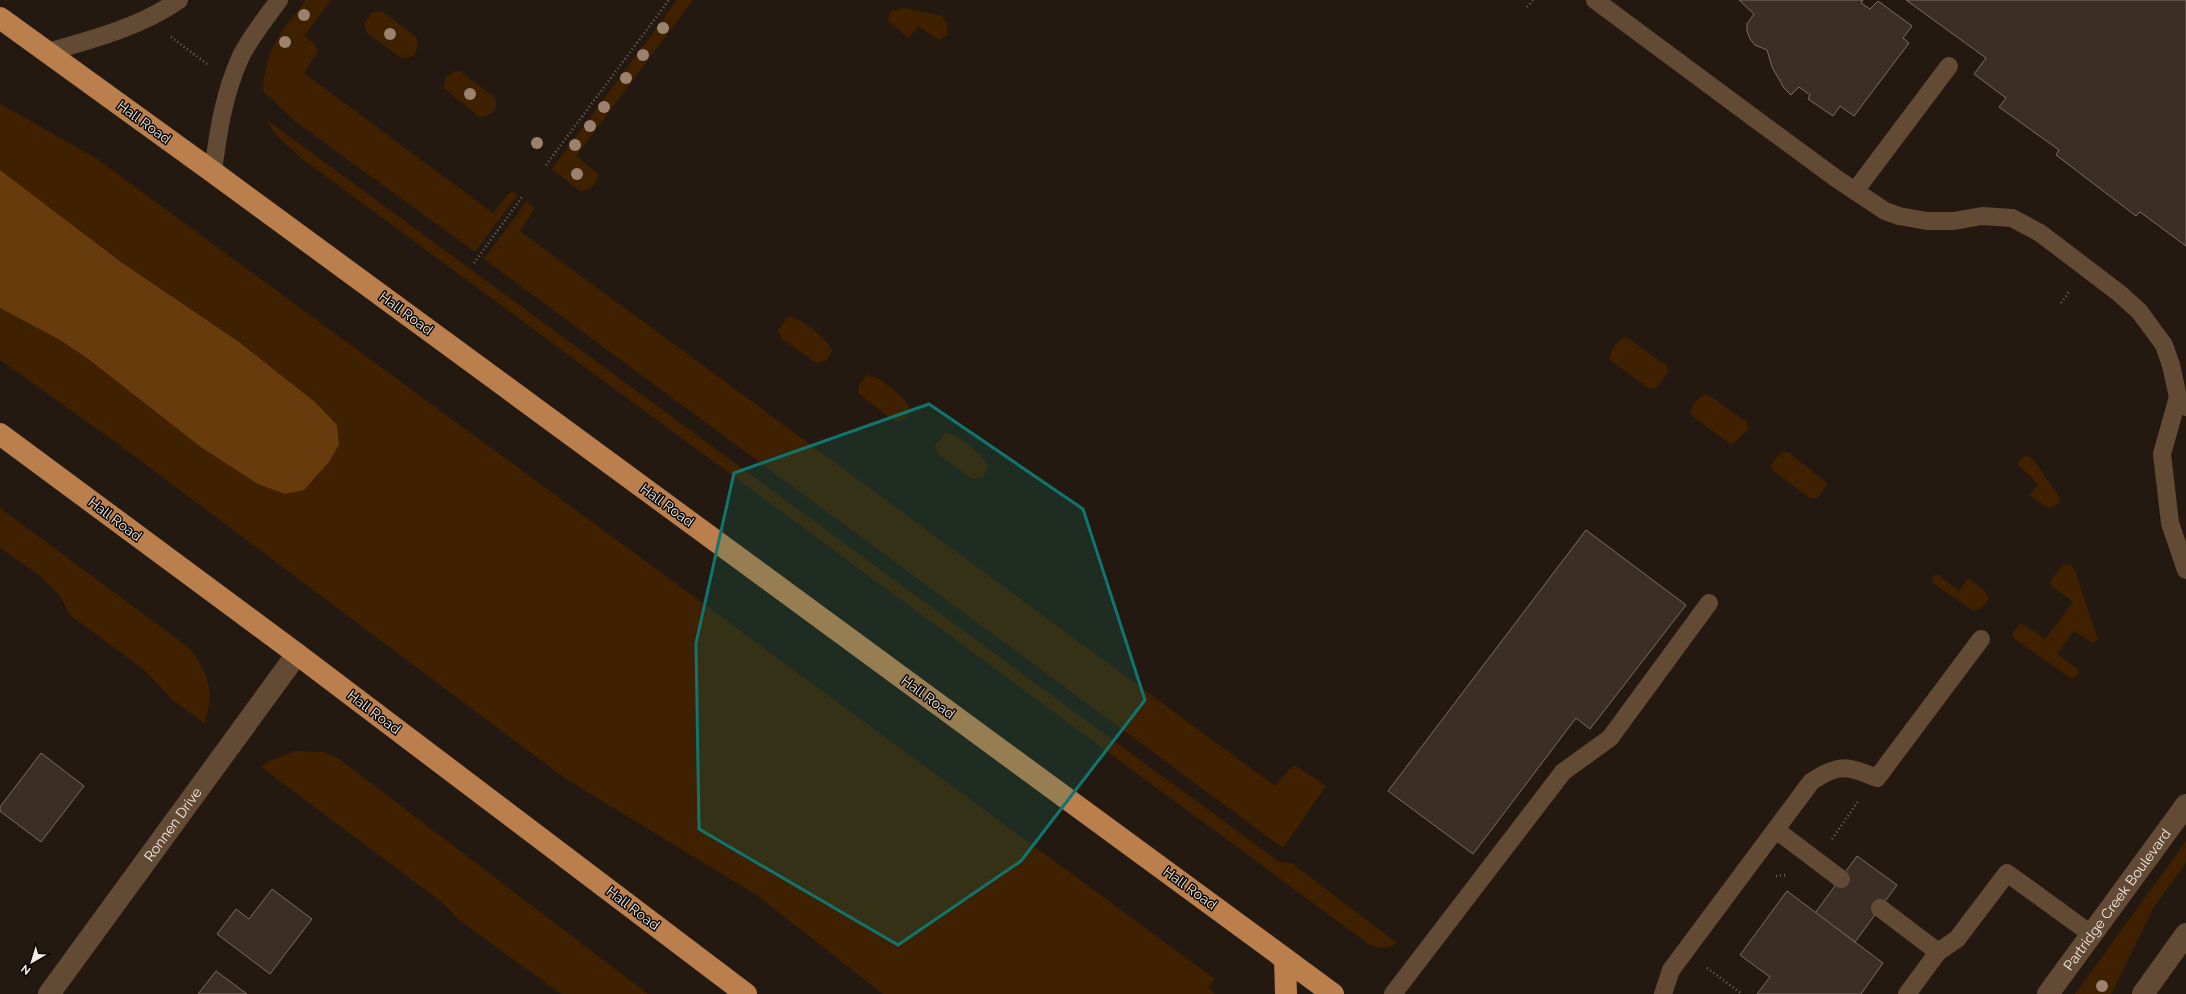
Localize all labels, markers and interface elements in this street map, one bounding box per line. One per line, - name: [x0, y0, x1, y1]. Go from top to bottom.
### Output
- street label: Hall Road: [114, 97, 174, 147]
- street label: Hall Road: [376, 288, 436, 338]
- street label: Hall Road: [637, 480, 697, 530]
- street label: Hall Road: [85, 494, 145, 544]
- street label: Hall Road: [898, 672, 958, 722]
- street label: Hall Road: [344, 687, 404, 737]
- street label: Ronnen Drive: [141, 784, 205, 864]
- street label: Partridge Creek Boulevard: [2060, 826, 2174, 973]
- street label: Hall Road: [1160, 863, 1220, 913]
- street label: Hall Road: [603, 883, 663, 933]
- north arrow: [12, 942, 52, 982]
- text: N: [19, 962, 33, 977]

